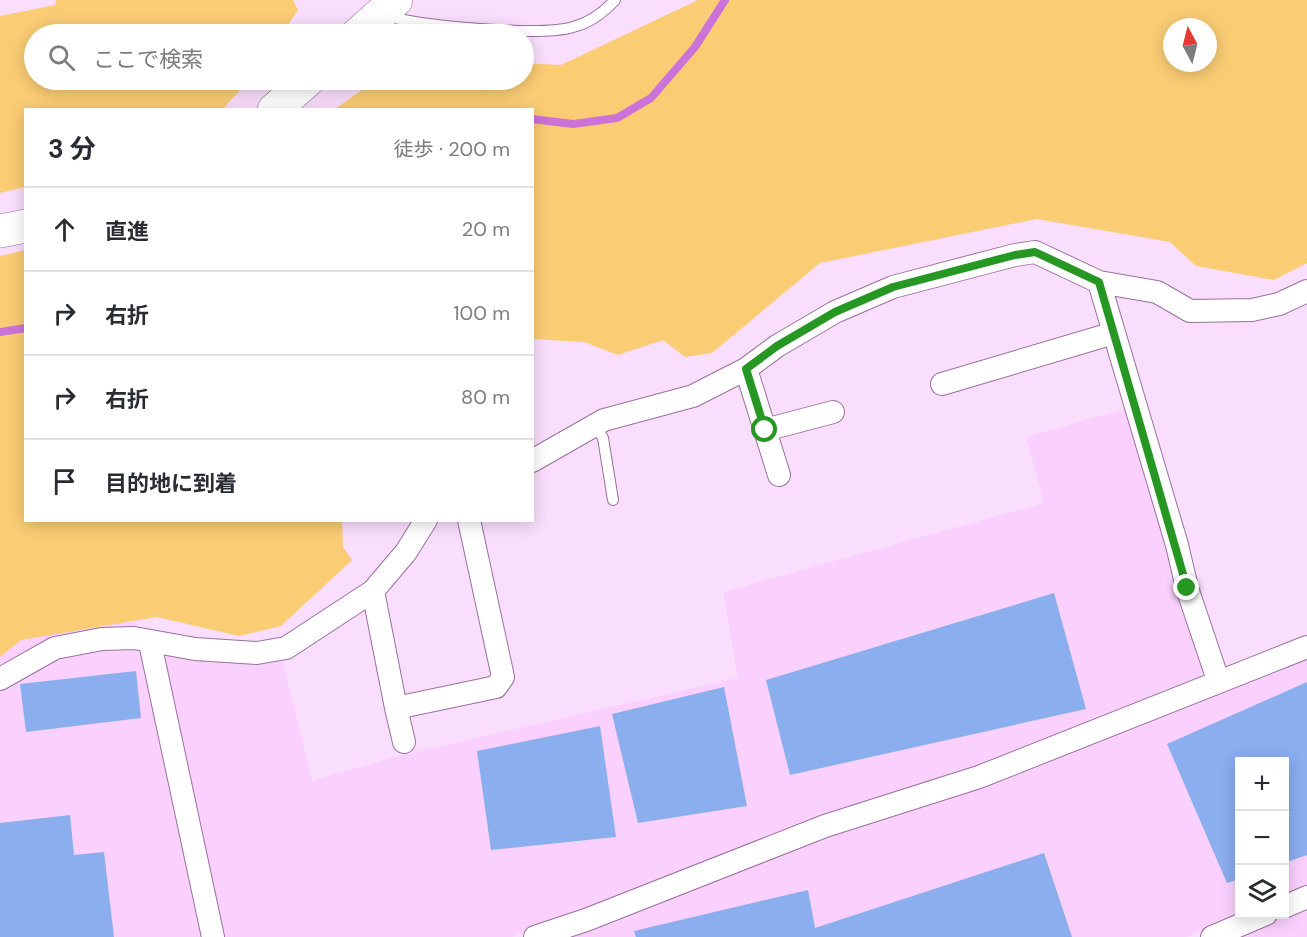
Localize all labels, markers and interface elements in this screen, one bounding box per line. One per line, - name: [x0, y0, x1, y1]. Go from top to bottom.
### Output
- north arrow: [1163, 18, 1217, 72]
- search box: [24, 24, 534, 90]
- icon: search: [45, 41, 78, 74]
- text: ここで検索: [93, 45, 203, 74]
- text: 3 分: [48, 132, 96, 166]
- text: 徒歩 · 200 m: [394, 136, 510, 162]
- icon: ahead: [48, 213, 81, 246]
- text: 20 m: [462, 216, 510, 242]
- text: 直進: [105, 217, 149, 246]
- icon: right: [48, 297, 81, 330]
- text: 100 m: [453, 300, 510, 326]
- text: 右折: [105, 301, 149, 330]
- icon: right: [48, 381, 81, 414]
- text: 80 m: [461, 384, 510, 410]
- text: 右折: [105, 385, 149, 414]
- route start: [751, 416, 777, 442]
- icon: arrive: [48, 465, 81, 498]
- text: 目的地に到着: [105, 469, 237, 498]
- route end: [1173, 574, 1199, 600]
- map controls: [1235, 757, 1289, 919]
- button: +: [1235, 757, 1289, 811]
- button: −: [1235, 811, 1289, 865]
- button: layers: [1235, 865, 1289, 919]

